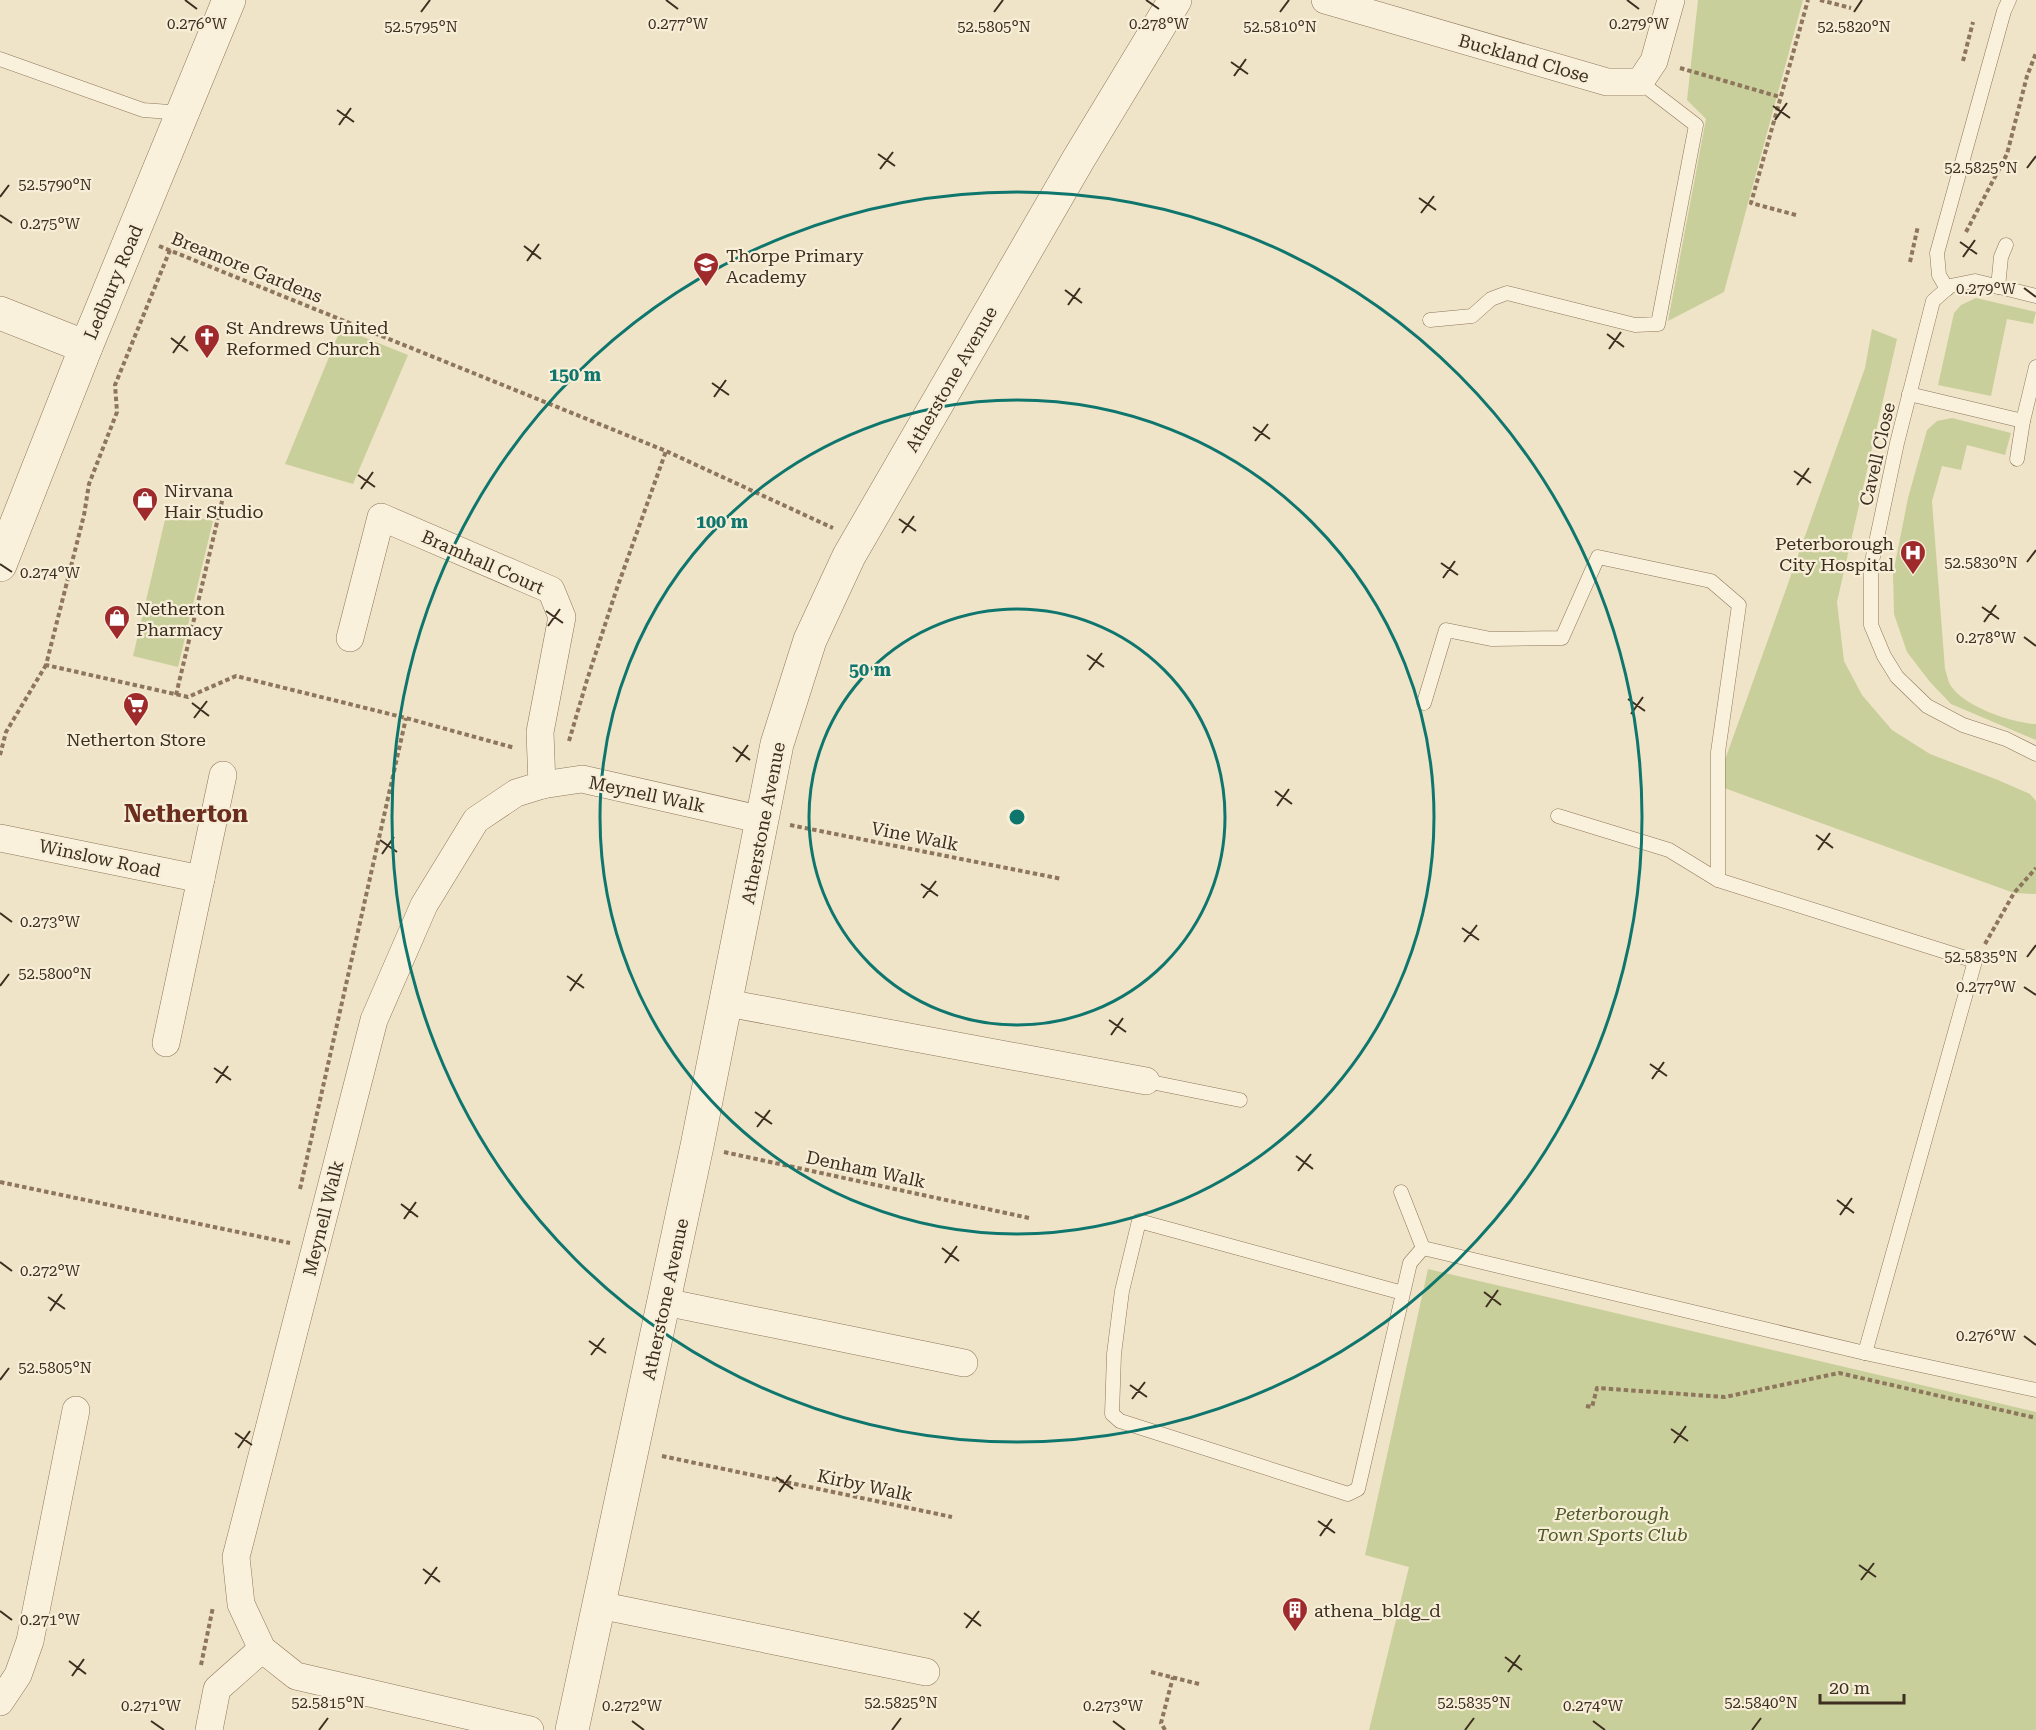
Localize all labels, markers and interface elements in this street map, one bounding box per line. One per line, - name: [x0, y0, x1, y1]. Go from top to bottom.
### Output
- text: 0.276°W: [167, 15, 228, 33]
- text: 0.277°W: [648, 15, 709, 33]
- text: 0.278°W: [1129, 15, 1190, 33]
- text: 0.279°W: [1609, 15, 1670, 33]
- text: 52.5795°N: [384, 18, 458, 36]
- text: 52.5805°N: [957, 18, 1031, 36]
- text: 52.5810°N: [1243, 18, 1317, 36]
- text: 52.5820°N: [1817, 18, 1891, 36]
- street label: Buckland Close: [1456, 29, 1592, 87]
- text: 52.5825°N: [1944, 159, 2018, 177]
- text: 52.5790°N: [18, 176, 92, 194]
- text: 0.275°W: [20, 215, 81, 233]
- street label: Ledbury Road: [79, 221, 147, 343]
- street label: Breamore Gardens: [169, 227, 325, 307]
- place label: Thorpe Primary Academy: [726, 245, 864, 287]
- school or university icon: Thorpe Primary Academy: [691, 250, 721, 288]
- text: 0.279°W: [1956, 280, 2017, 298]
- street label: Atherstone Avenue: [901, 302, 1001, 456]
- place label: St Andrews United Reformed Church: [226, 317, 389, 359]
- church icon: St Andrews United Reformed Church: [192, 322, 222, 360]
- text: 150 m: [549, 364, 602, 385]
- street label: Cavell Close: [1855, 400, 1899, 508]
- place label: Nirvana Hair Studio: [164, 480, 264, 522]
- shop icon: Nirvana Hair Studio: [130, 485, 160, 523]
- text: 100 m: [696, 511, 749, 532]
- street label: Bramhall Court: [418, 526, 548, 599]
- place label: Peterborough City Hospital: [1775, 533, 1894, 575]
- hospital icon: Peterborough City Hospital: [1898, 538, 1928, 576]
- text: 52.5830°N: [1944, 554, 2018, 572]
- text: 0.274°W: [20, 564, 81, 582]
- place label: Netherton Pharmacy: [136, 598, 226, 640]
- shop icon: Netherton Pharmacy: [102, 603, 132, 641]
- text: 0.278°W: [1956, 629, 2017, 647]
- text: 50 m: [849, 659, 892, 680]
- supermarket icon: Netherton Store: [121, 690, 151, 728]
- place label: Netherton Store: [66, 729, 206, 750]
- street label: Atherstone Avenue: [737, 740, 789, 906]
- street label: Meynell Walk: [587, 771, 707, 817]
- district label: Netherton: [124, 800, 248, 828]
- centre of rings: [1007, 807, 1027, 827]
- street label: Vine Walk: [869, 817, 961, 855]
- street label: Winslow Road: [37, 835, 163, 881]
- text: 0.273°W: [20, 913, 81, 931]
- text: 52.5835°N: [1944, 948, 2018, 966]
- text: 52.5800°N: [18, 965, 92, 983]
- text: 0.277°W: [1956, 978, 2017, 996]
- street label: Denham Walk: [804, 1146, 928, 1192]
- street label: Meynell Walk: [298, 1158, 348, 1278]
- street label: Atherstone Avenue: [638, 1216, 692, 1382]
- text: 0.272°W: [20, 1262, 81, 1280]
- text: 0.276°W: [1956, 1327, 2017, 1345]
- text: 52.5805°N: [18, 1359, 92, 1377]
- street label: Kirby Walk: [815, 1465, 915, 1505]
- park label: Peterborough Town Sports Club: [1536, 1503, 1688, 1545]
- building icon: athena_bldg_d: [1280, 1595, 1310, 1633]
- place label: athena_bldg_d: [1314, 1600, 1441, 1621]
- text: 0.271°W: [20, 1611, 81, 1629]
- scale bar: [1820, 1667, 1904, 1705]
- text: 20 m: [1829, 1677, 1870, 1698]
- text: 52.5815°N: [291, 1694, 365, 1712]
- text: 52.5825°N: [864, 1694, 938, 1712]
- text: 52.5835°N: [1437, 1694, 1511, 1712]
- text: 52.5840°N: [1724, 1694, 1798, 1712]
- text: 0.271°W: [121, 1697, 182, 1715]
- text: 0.272°W: [602, 1697, 663, 1715]
- text: 0.273°W: [1083, 1697, 1144, 1715]
- text: 0.274°W: [1563, 1697, 1624, 1715]

